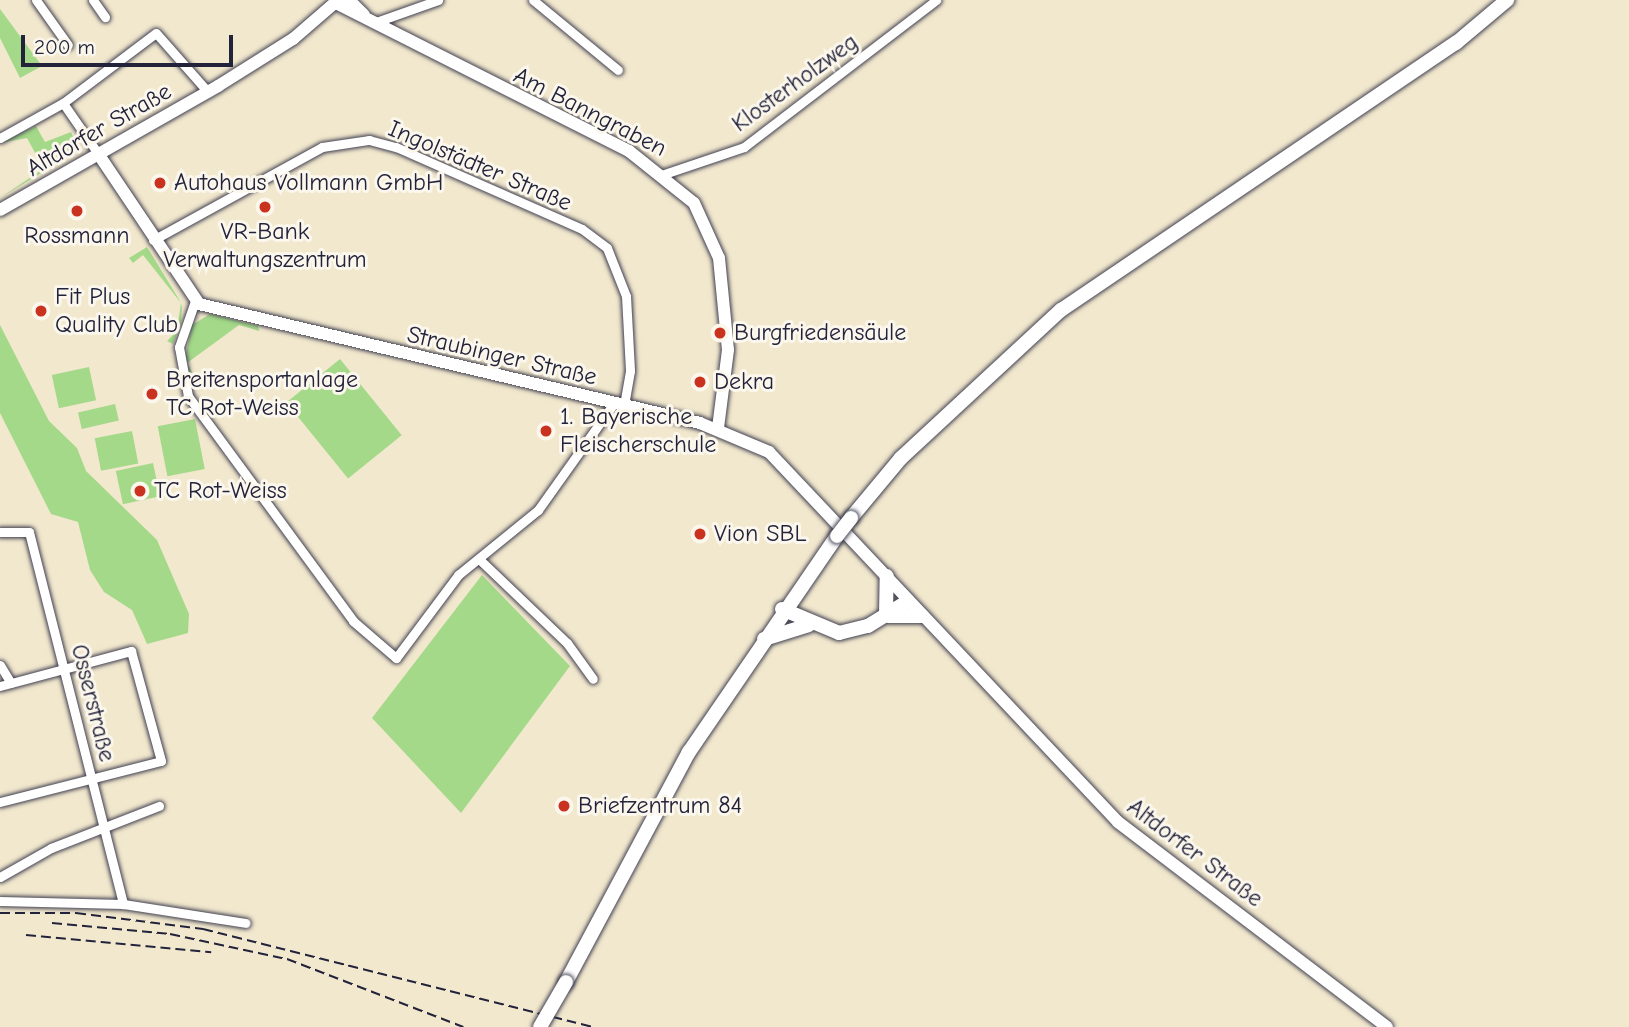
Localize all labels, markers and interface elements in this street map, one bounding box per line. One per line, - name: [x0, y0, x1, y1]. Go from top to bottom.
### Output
- scale bar: [24, 21, 236, 65]
- street label: Klosterholzweg: [726, 28, 864, 138]
- text: 200 m: [34, 35, 95, 59]
- street label: Am Banngraben: [509, 61, 671, 163]
- street label: Altdorfer Straße: [21, 77, 177, 183]
- street label: Ingolstädter Straße: [384, 114, 576, 218]
- place label: Autohaus Vollmann GmbH: [174, 169, 443, 197]
- marker: Autohaus Vollmann GmbH: [152, 175, 168, 191]
- marker: VR-Bank Verwaltungszentrum: [257, 199, 273, 215]
- marker: Rossmann: [69, 203, 85, 219]
- place label: VR-Bank Verwaltungszentrum: [163, 218, 367, 274]
- place label: Rossmann: [24, 222, 130, 250]
- place label: Fit Plus Quality Club: [55, 283, 178, 339]
- marker: Fit Plus Quality Club: [33, 303, 49, 319]
- place label: Burgfriedensäule: [734, 319, 906, 347]
- street label: Straubinger Straße: [404, 320, 600, 392]
- marker: Burgfriedensäule: [712, 325, 728, 341]
- place label: Breitensportanlage TC Rot-Weiss: [166, 366, 358, 422]
- place label: Dekra: [714, 368, 774, 396]
- marker: Dekra: [692, 374, 708, 390]
- marker: Breitensportanlage TC Rot-Weiss: [144, 386, 160, 402]
- place label: 1. Bayerische Fleischerschule: [560, 403, 716, 459]
- marker: 1. Bayerische Fleischerschule: [538, 423, 554, 439]
- place label: TC Rot-Weiss: [154, 477, 287, 505]
- marker: TC Rot-Weiss: [132, 483, 148, 499]
- place label: Vion SBL: [714, 520, 806, 548]
- marker: Vion SBL: [692, 526, 708, 542]
- street label: Osserstraße: [65, 641, 121, 765]
- place label: Briefzentrum 84: [578, 792, 742, 820]
- street label: Altdorfer Straße: [1122, 793, 1268, 913]
- marker: Briefzentrum 84: [556, 798, 572, 814]

